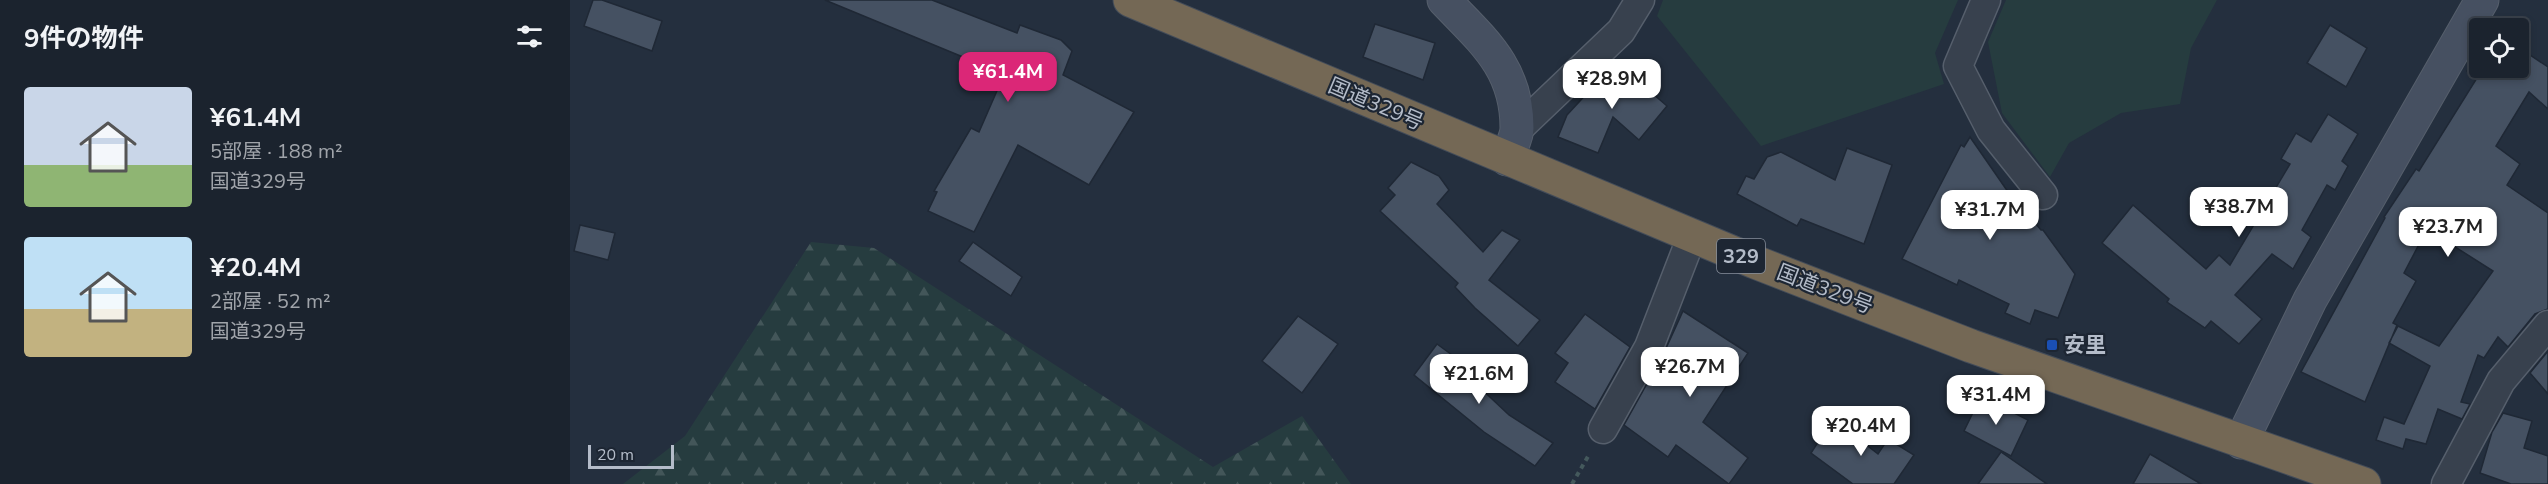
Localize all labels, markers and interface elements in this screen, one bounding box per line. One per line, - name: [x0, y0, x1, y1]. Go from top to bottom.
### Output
- map controls: [2469, 18, 2529, 78]
- button: locate: [2469, 18, 2529, 78]
- icon: filters: [513, 20, 546, 53]
- text: 9件の物件: [24, 21, 144, 56]
- pin: ¥61.4M: [959, 52, 1057, 103]
- text: ¥61.4M: [973, 58, 1043, 85]
- pin: ¥28.9M: [1563, 59, 1661, 110]
- text: ¥28.9M: [1577, 65, 1647, 92]
- street label: 国道329号: [1324, 71, 1428, 137]
- text: ¥61.4M: [210, 100, 301, 135]
- icon: home: [72, 111, 144, 183]
- text: 5部屋 · 188 m²: [210, 138, 343, 165]
- text: 国道329号: [210, 168, 306, 195]
- pin: ¥38.7M: [2190, 187, 2288, 238]
- pin: ¥31.7M: [1941, 190, 2039, 241]
- text: ¥38.7M: [2204, 193, 2274, 220]
- text: ¥31.7M: [1955, 196, 2025, 223]
- pin: ¥23.7M: [2399, 207, 2497, 258]
- text: ¥23.7M: [2413, 213, 2483, 240]
- road number: 329: [1717, 239, 1765, 273]
- text: ¥20.4M: [210, 250, 301, 285]
- street label: 国道329号: [1773, 258, 1877, 320]
- icon: home: [72, 261, 144, 333]
- text: 2部屋 · 52 m²: [210, 288, 331, 315]
- text: 国道329号: [210, 318, 306, 345]
- place label: 安里: [2064, 331, 2106, 359]
- marker: 安里: [2045, 338, 2059, 352]
- pin: ¥26.7M: [1641, 347, 1739, 398]
- text: ¥26.7M: [1655, 353, 1725, 380]
- pin: ¥21.6M: [1430, 354, 1528, 405]
- text: ¥21.6M: [1444, 360, 1514, 387]
- pin: ¥31.4M: [1947, 375, 2045, 426]
- text: ¥31.4M: [1961, 381, 2031, 408]
- pin: ¥20.4M: [1812, 406, 1910, 457]
- text: ¥20.4M: [1826, 412, 1896, 439]
- scale bar: [588, 442, 674, 470]
- text: 20 m: [597, 444, 634, 466]

